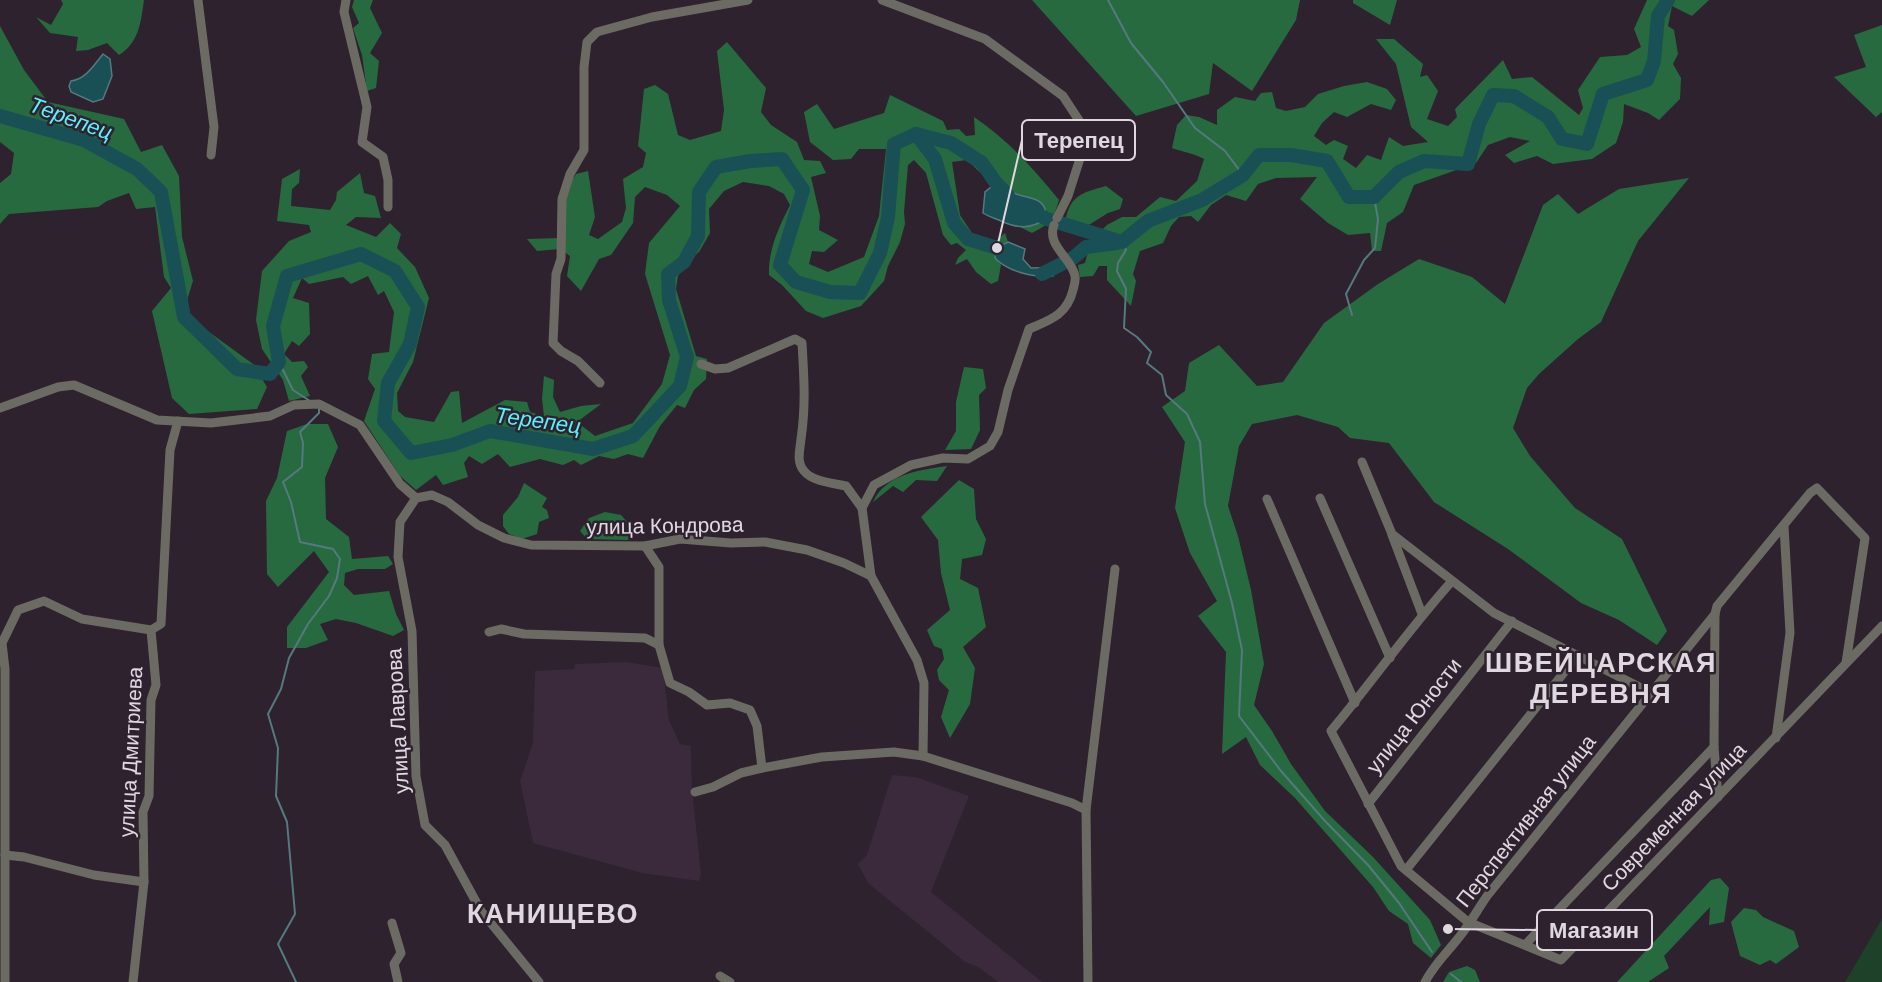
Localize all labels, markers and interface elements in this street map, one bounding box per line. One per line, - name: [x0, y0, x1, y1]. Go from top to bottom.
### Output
- water label: Терепец: [25, 90, 116, 147]
- callout: Терепец: [1022, 120, 1135, 160]
- text: Терепец: [1034, 126, 1124, 155]
- water label: Терепец: [493, 400, 583, 441]
- street label: улица Кондрова: [586, 511, 744, 541]
- district label: ШВЕЙЦАРСКАЯ ДЕРЕВНЯ: [1485, 645, 1717, 711]
- street label: улица Лаврова: [380, 647, 416, 795]
- street label: улица Юности: [1360, 652, 1468, 780]
- street label: улица Дмитриева: [113, 666, 149, 838]
- street label: Перспективная улица: [1450, 729, 1602, 913]
- street label: Современная улица: [1595, 736, 1753, 898]
- district label: КАНИЩЕВО: [467, 896, 639, 931]
- callout: Магазин: [1537, 910, 1652, 950]
- text: Магазин: [1549, 916, 1639, 945]

